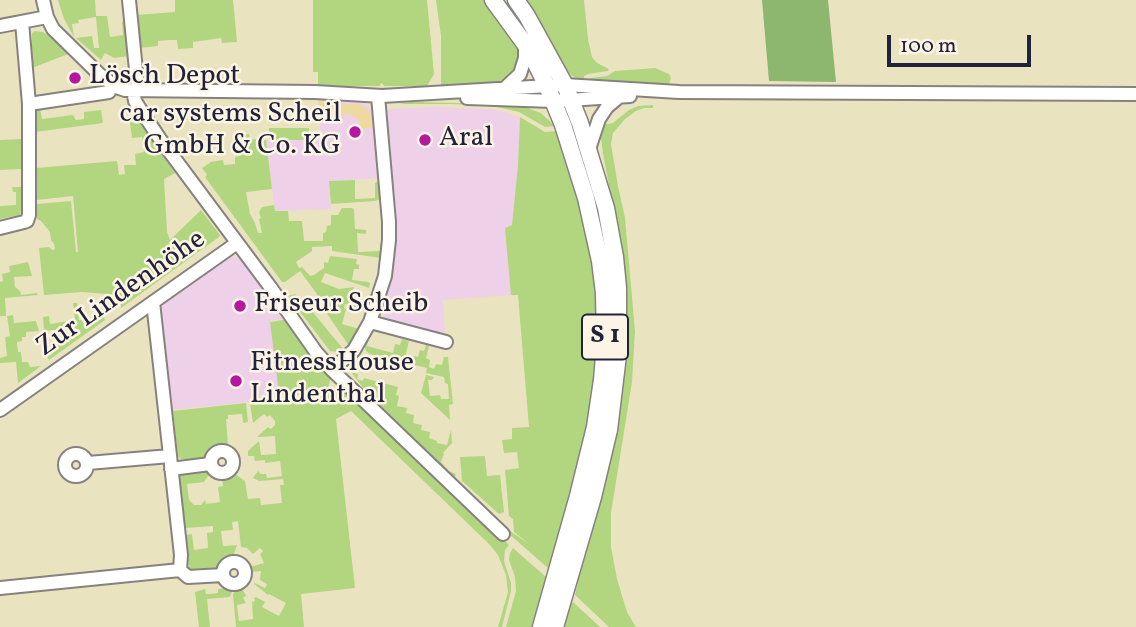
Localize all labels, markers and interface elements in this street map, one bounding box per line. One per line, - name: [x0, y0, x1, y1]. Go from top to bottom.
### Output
- scale bar: [891, 21, 1034, 65]
- text: 100 m: [900, 32, 957, 61]
- place label: Lösch Depot: [89, 61, 240, 95]
- marker: Lösch Depot: [67, 70, 83, 86]
- place label: car systems Scheil GmbH & Co. KG: [119, 99, 341, 165]
- place label: Aral: [439, 123, 493, 157]
- marker: car systems Scheil GmbH & Co. KG: [347, 124, 363, 140]
- marker: Aral: [417, 132, 433, 148]
- street label: Zur Lindenhöhe: [31, 224, 213, 366]
- place label: Friseur Scheib: [254, 289, 428, 323]
- marker: Friseur Scheib: [232, 298, 248, 314]
- road number: S 1: [582, 314, 628, 360]
- place label: FitnessHouse Lindenthal: [250, 348, 414, 414]
- marker: FitnessHouse Lindenthal: [228, 373, 244, 389]

